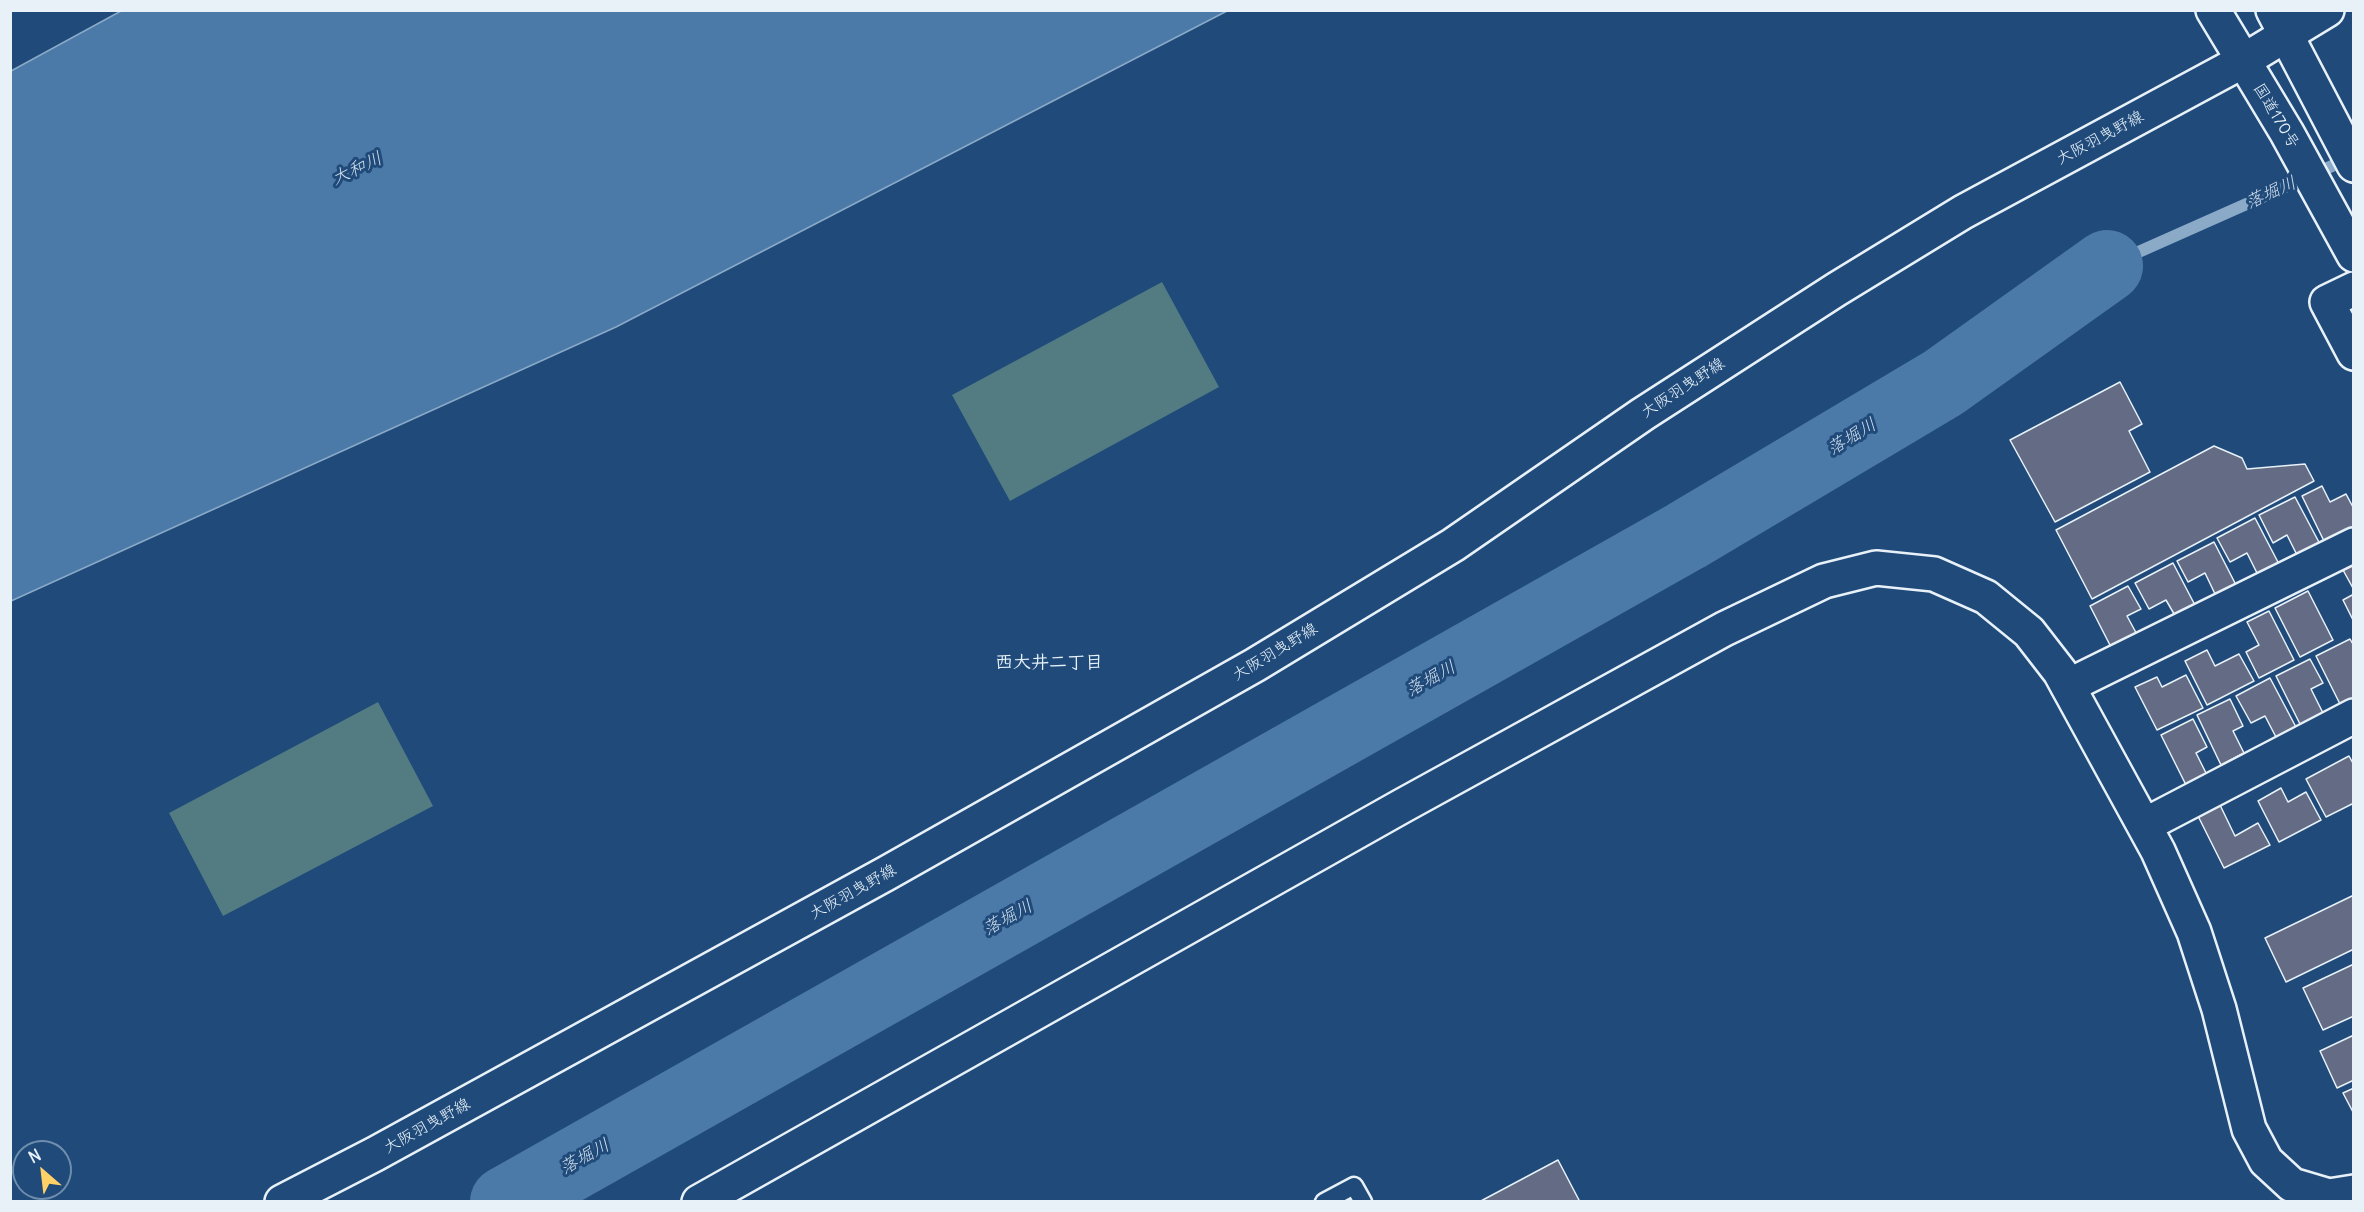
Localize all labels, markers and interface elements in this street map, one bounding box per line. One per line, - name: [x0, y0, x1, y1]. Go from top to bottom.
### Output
- street label: 国道170号: [2249, 80, 2303, 152]
- street label: 大阪羽曳野線: [2053, 107, 2147, 169]
- water label: 大和川: [328, 148, 386, 190]
- water label: 落堀川: [2242, 172, 2300, 214]
- street label: 大阪羽曳野線: [1638, 354, 1728, 422]
- water label: 落堀川: [1823, 414, 1881, 460]
- street label: 大阪羽曳野線: [1229, 619, 1321, 685]
- district label: 西大井二丁目: [995, 652, 1103, 674]
- water label: 落堀川: [1402, 656, 1460, 702]
- street label: 大阪羽曳野線: [806, 860, 900, 924]
- water label: 落堀川: [979, 895, 1037, 941]
- street label: 大阪羽曳野線: [380, 1094, 474, 1158]
- water label: 落堀川: [556, 1134, 614, 1180]
- north arrow: [12, 1140, 72, 1200]
- text: N: [25, 1144, 44, 1167]

